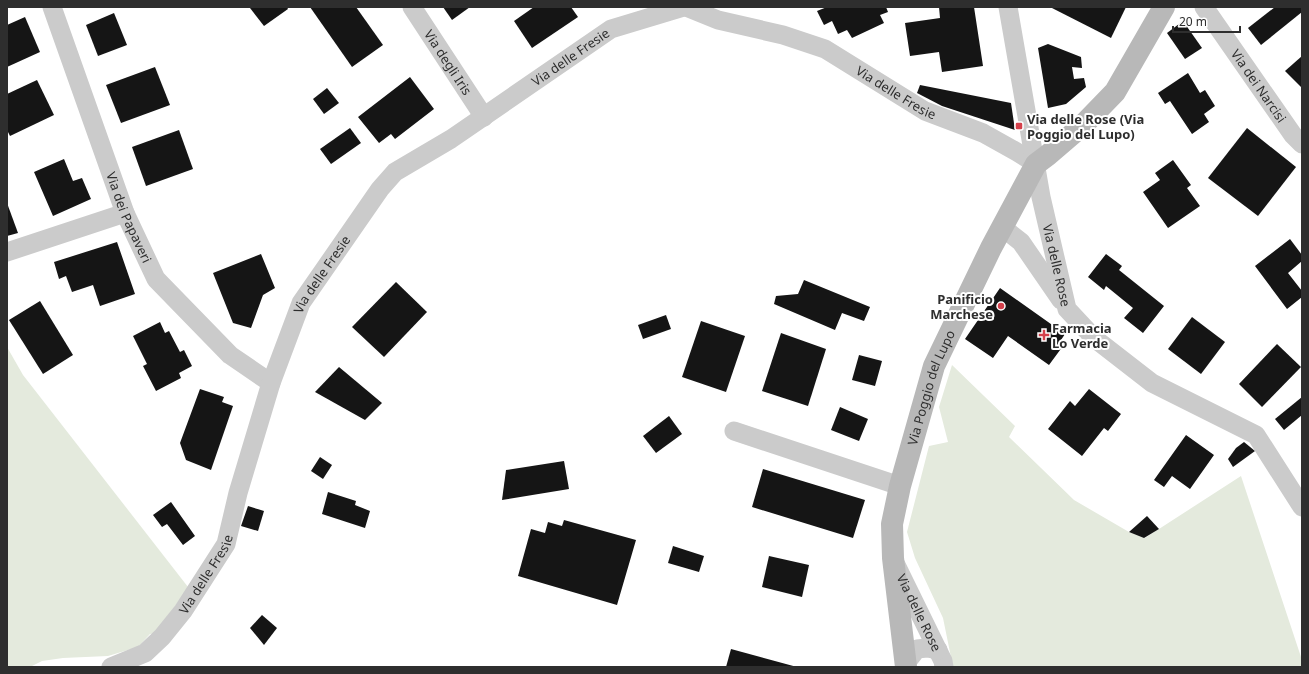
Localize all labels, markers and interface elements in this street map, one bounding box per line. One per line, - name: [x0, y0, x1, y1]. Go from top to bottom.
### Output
- scale bar: [1173, 8, 1240, 34]
- text: 20 m: [1179, 13, 1207, 30]
- street label: Via delle Fresie: [528, 24, 613, 90]
- street label: Via degli Iris: [420, 26, 476, 98]
- street label: Via dei Narcisi: [1227, 46, 1291, 126]
- street label: Via delle Fresie: [853, 61, 939, 123]
- place label: Via delle Rose (Via Poggio del Lupo): [1027, 110, 1144, 143]
- marker: Via delle Rose (Via Poggio del Lupo): [1014, 121, 1024, 131]
- street label: Via dei Papaveri: [102, 169, 156, 266]
- street label: Via delle Rose: [1039, 222, 1075, 308]
- street label: Via delle Fresie: [289, 232, 354, 316]
- place label: Panificio Marchese: [930, 290, 993, 323]
- marker: Panificio Marchese: [996, 301, 1006, 311]
- place label: Farmacia Lo Verde: [1052, 319, 1112, 352]
- street label: Via Poggio del Lupo: [903, 327, 959, 447]
- marker: Farmacia Lo Verde: [1039, 330, 1049, 340]
- street label: Via delle Fresie: [174, 533, 237, 617]
- street label: Via delle Rose: [893, 571, 946, 654]

